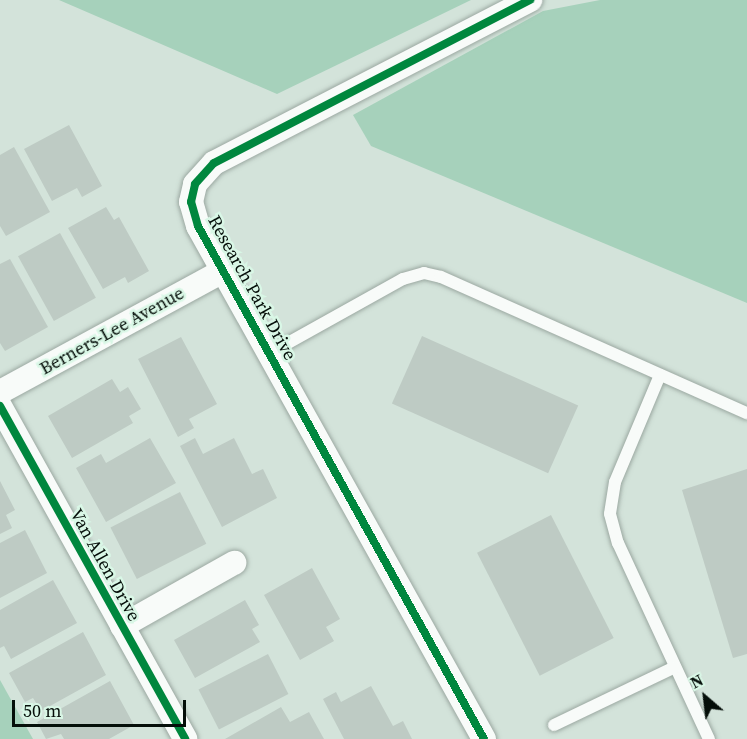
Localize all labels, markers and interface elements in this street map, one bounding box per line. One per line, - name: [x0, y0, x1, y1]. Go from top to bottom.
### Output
- street label: Research Park Drive: [203, 212, 301, 364]
- street label: Berners-Lee Avenue: [36, 282, 188, 380]
- street label: Van Allen Drive: [65, 505, 145, 625]
- north arrow: [675, 667, 735, 727]
- text: N: [686, 669, 707, 694]
- scale bar: [15, 688, 189, 726]
- text: 50 m: [23, 698, 61, 723]

